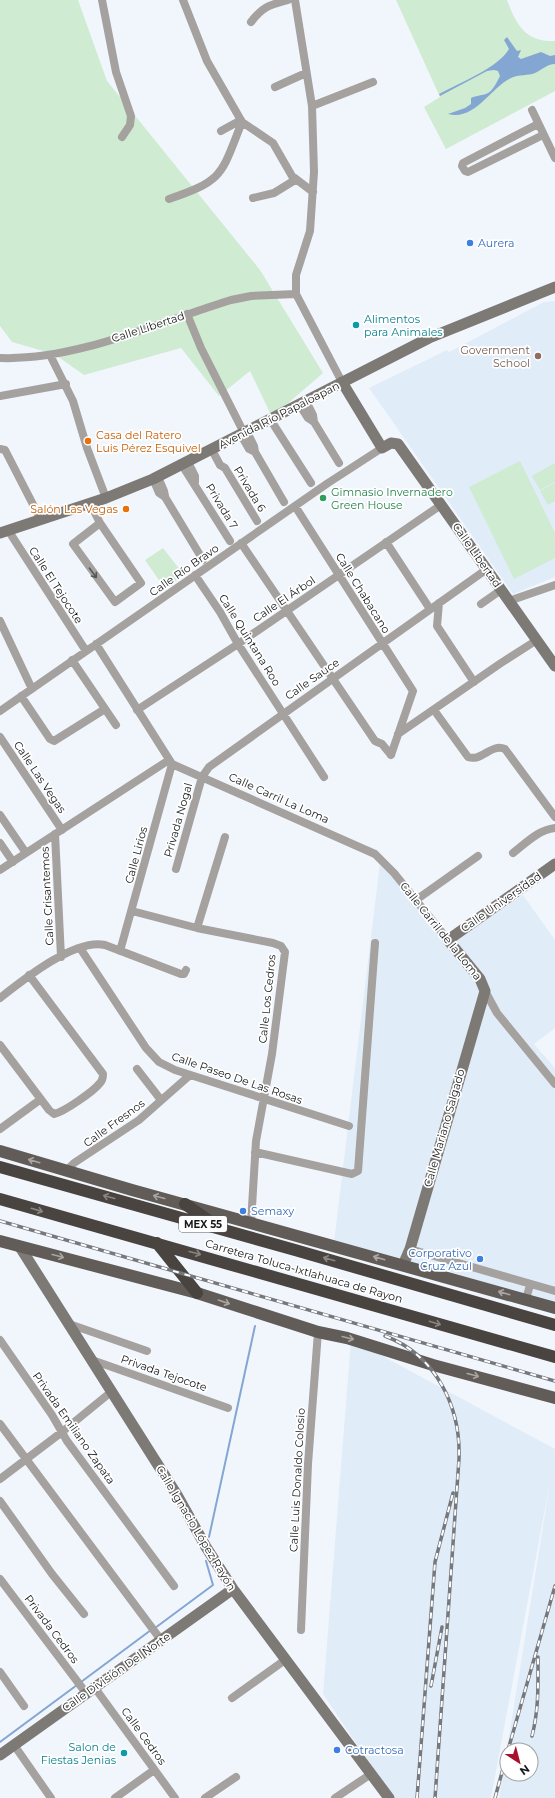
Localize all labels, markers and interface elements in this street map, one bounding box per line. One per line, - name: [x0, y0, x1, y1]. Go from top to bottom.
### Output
- place label: Aurera: [478, 236, 515, 250]
- marker: Aurera: [465, 238, 475, 248]
- street label: Calle Libertad: [110, 309, 186, 345]
- place label: Alimentos para Animales: [364, 312, 443, 339]
- marker: Alimentos para Animales: [351, 320, 361, 330]
- place label: Government School: [460, 343, 531, 370]
- marker: Government School: [533, 351, 543, 361]
- street label: Avenida Río Papaloapan: [216, 378, 342, 452]
- place label: Casa del Ratero Luis Pérez Esquivel: [96, 428, 201, 455]
- marker: Casa del Ratero Luis Pérez Esquivel: [83, 436, 93, 446]
- street label: Privada 6: [231, 464, 269, 515]
- street label: Privada 7: [203, 481, 241, 531]
- place label: Gimnasio Invernadero Green House: [331, 485, 453, 512]
- marker: Gimnasio Invernadero Green House: [318, 493, 328, 503]
- place label: Salón Las Vegas: [30, 502, 119, 516]
- marker: Salón Las Vegas: [121, 504, 131, 514]
- street label: Calle Libertad: [449, 520, 505, 590]
- street label: Calle Río Bravo: [147, 541, 222, 599]
- street label: Calle El Tejocote: [26, 544, 86, 626]
- street label: Calle Chabacano: [333, 550, 393, 636]
- one-way arrow: [89, 567, 97, 578]
- street label: Calle El Árbol: [250, 573, 318, 625]
- street label: Calle Quintana Roo: [216, 591, 284, 689]
- street label: Calle Sauce: [282, 655, 342, 703]
- street label: Calle Las Vegas: [11, 738, 70, 816]
- street label: Calle Carril La Loma: [227, 770, 331, 826]
- street label: Privada Nogal: [161, 781, 195, 859]
- street label: Calle Lirios: [122, 824, 151, 885]
- street label: Calle Crisantemos: [37, 846, 57, 946]
- street label: Calle Universidad: [458, 869, 544, 935]
- street label: Calle Carril de la Loma: [397, 879, 485, 983]
- street label: Calle Los Cedros: [255, 953, 279, 1044]
- street label: Calle Paseo De Las Rosas: [170, 1049, 305, 1107]
- street label: Calle Mariano Salgado: [420, 1067, 468, 1189]
- street label: Calle Fresnos: [81, 1096, 148, 1150]
- one-way arrow: [28, 1157, 41, 1164]
- one-way arrow: [103, 1193, 116, 1200]
- one-way arrow: [153, 1193, 166, 1200]
- place label: Semaxy: [251, 1204, 294, 1218]
- marker: Semaxy: [238, 1206, 248, 1216]
- one-way arrow: [31, 1207, 44, 1214]
- road number: MEX 55: [179, 1216, 227, 1232]
- street label: Carretera Toluca-Ixtlahuaca de Rayon: [204, 1236, 404, 1306]
- place label: Corporativo Cruz Azul: [408, 1246, 472, 1273]
- one-way arrow: [188, 1250, 201, 1258]
- one-way arrow: [51, 1252, 64, 1260]
- one-way arrow: [372, 1254, 385, 1261]
- marker: Corporativo Cruz Azul: [475, 1254, 485, 1264]
- one-way arrow: [322, 1255, 335, 1262]
- one-way arrow: [498, 1289, 511, 1296]
- one-way arrow: [217, 1299, 229, 1307]
- one-way arrow: [428, 1320, 441, 1327]
- one-way arrow: [342, 1335, 355, 1342]
- street label: Privada Tejocote: [119, 1352, 209, 1394]
- street label: Privada Emiliano Zapata: [30, 1369, 118, 1487]
- one-way arrow: [466, 1372, 479, 1379]
- street label: Calle Luis Donaldo Colosio: [286, 1407, 308, 1552]
- street label: Calle Ignacio López Rayón: [153, 1463, 239, 1593]
- street label: Privada Cedros: [22, 1592, 83, 1667]
- street label: Calle División Del Norte: [59, 1629, 173, 1715]
- street label: Calle Cedros: [118, 1704, 170, 1768]
- place label: Salon de Fiestas Jenias: [41, 1740, 117, 1767]
- north arrow: [499, 1742, 539, 1782]
- place label: Cotractosa: [345, 1743, 404, 1757]
- marker: Cotractosa: [332, 1745, 342, 1755]
- marker: Salon de Fiestas Jenias: [119, 1748, 129, 1758]
- text: N: [517, 1762, 533, 1778]

